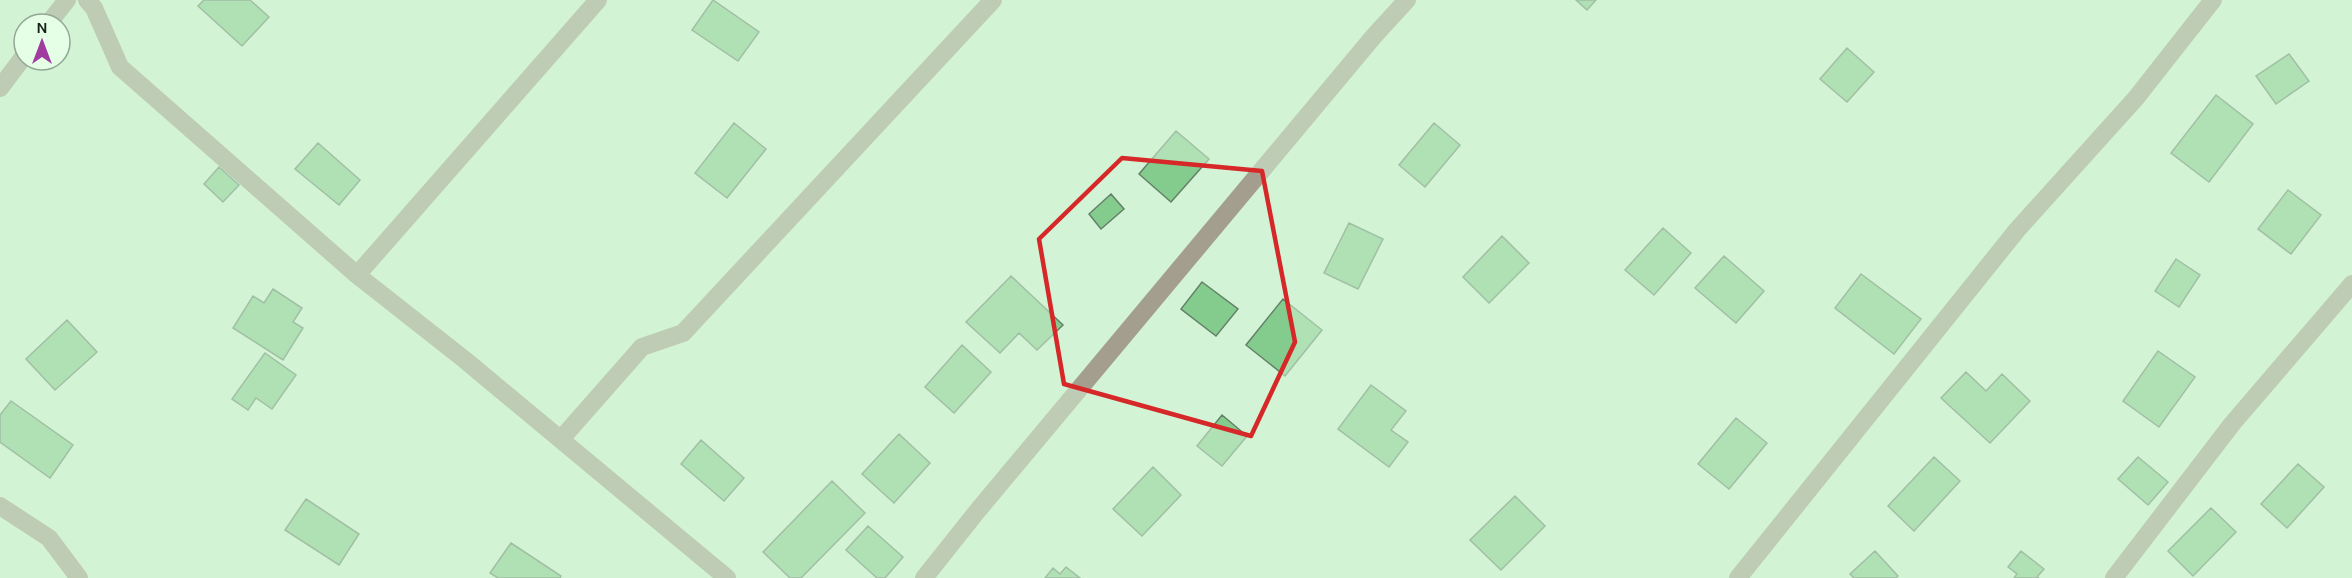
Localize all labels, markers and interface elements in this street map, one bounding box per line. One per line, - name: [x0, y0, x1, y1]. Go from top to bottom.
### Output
- north arrow: [12, 12, 72, 72]
- text: N: [36, 18, 48, 37]

